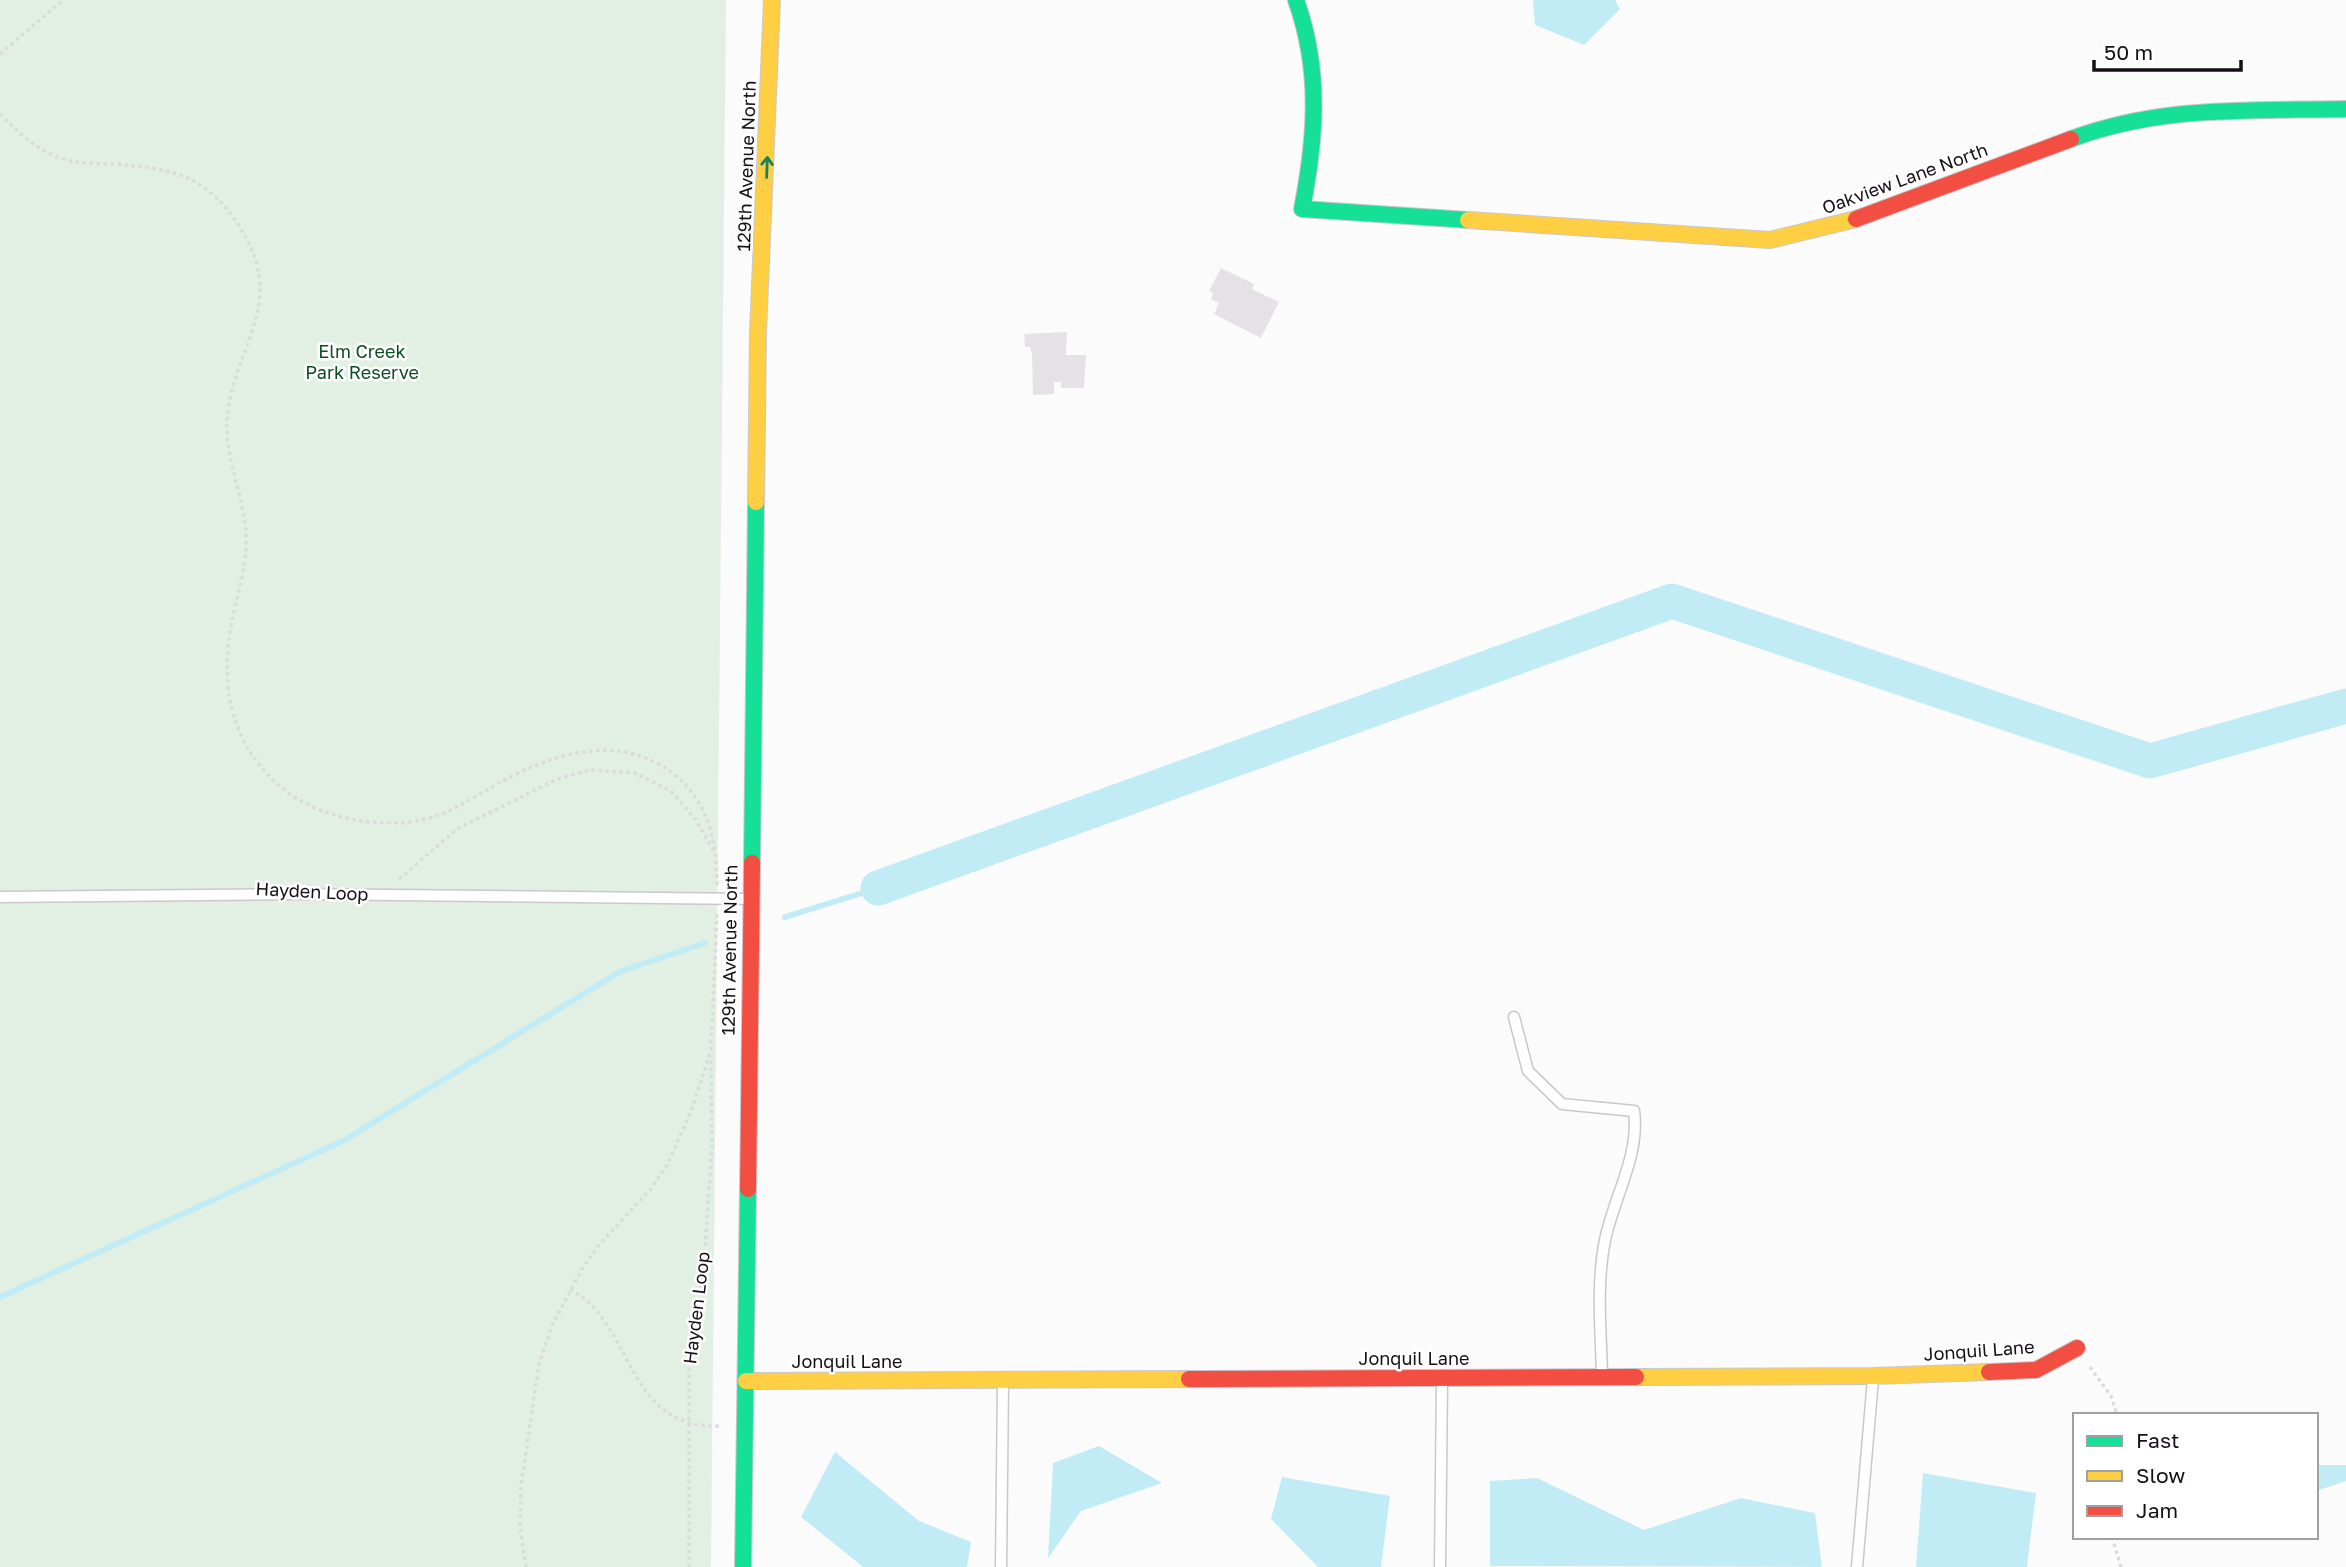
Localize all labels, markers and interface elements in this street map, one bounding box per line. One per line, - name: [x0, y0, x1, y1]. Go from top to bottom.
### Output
- scale bar: [2094, 28, 2241, 72]
- text: 50 m: [2104, 39, 2153, 65]
- street label: 129th Avenue North: [732, 80, 760, 252]
- street label: Oakview Lane North: [1819, 138, 1991, 218]
- one-way arrow: [760, 156, 773, 179]
- park label: Elm Creek Park Reserve: [305, 340, 419, 383]
- street label: 129th Avenue North: [717, 864, 741, 1036]
- street label: Hayden Loop: [255, 877, 369, 905]
- street label: Hayden Loop: [678, 1250, 714, 1365]
- street label: Jonquil Lane: [1923, 1335, 2035, 1365]
- street label: Jonquil Lane: [1358, 1347, 1470, 1369]
- street label: Jonquil Lane: [791, 1350, 903, 1372]
- legend: [2073, 1413, 2318, 1539]
- text: Fast: [2136, 1427, 2179, 1453]
- text: Slow: [2136, 1462, 2185, 1488]
- text: Jam: [2136, 1497, 2178, 1523]

